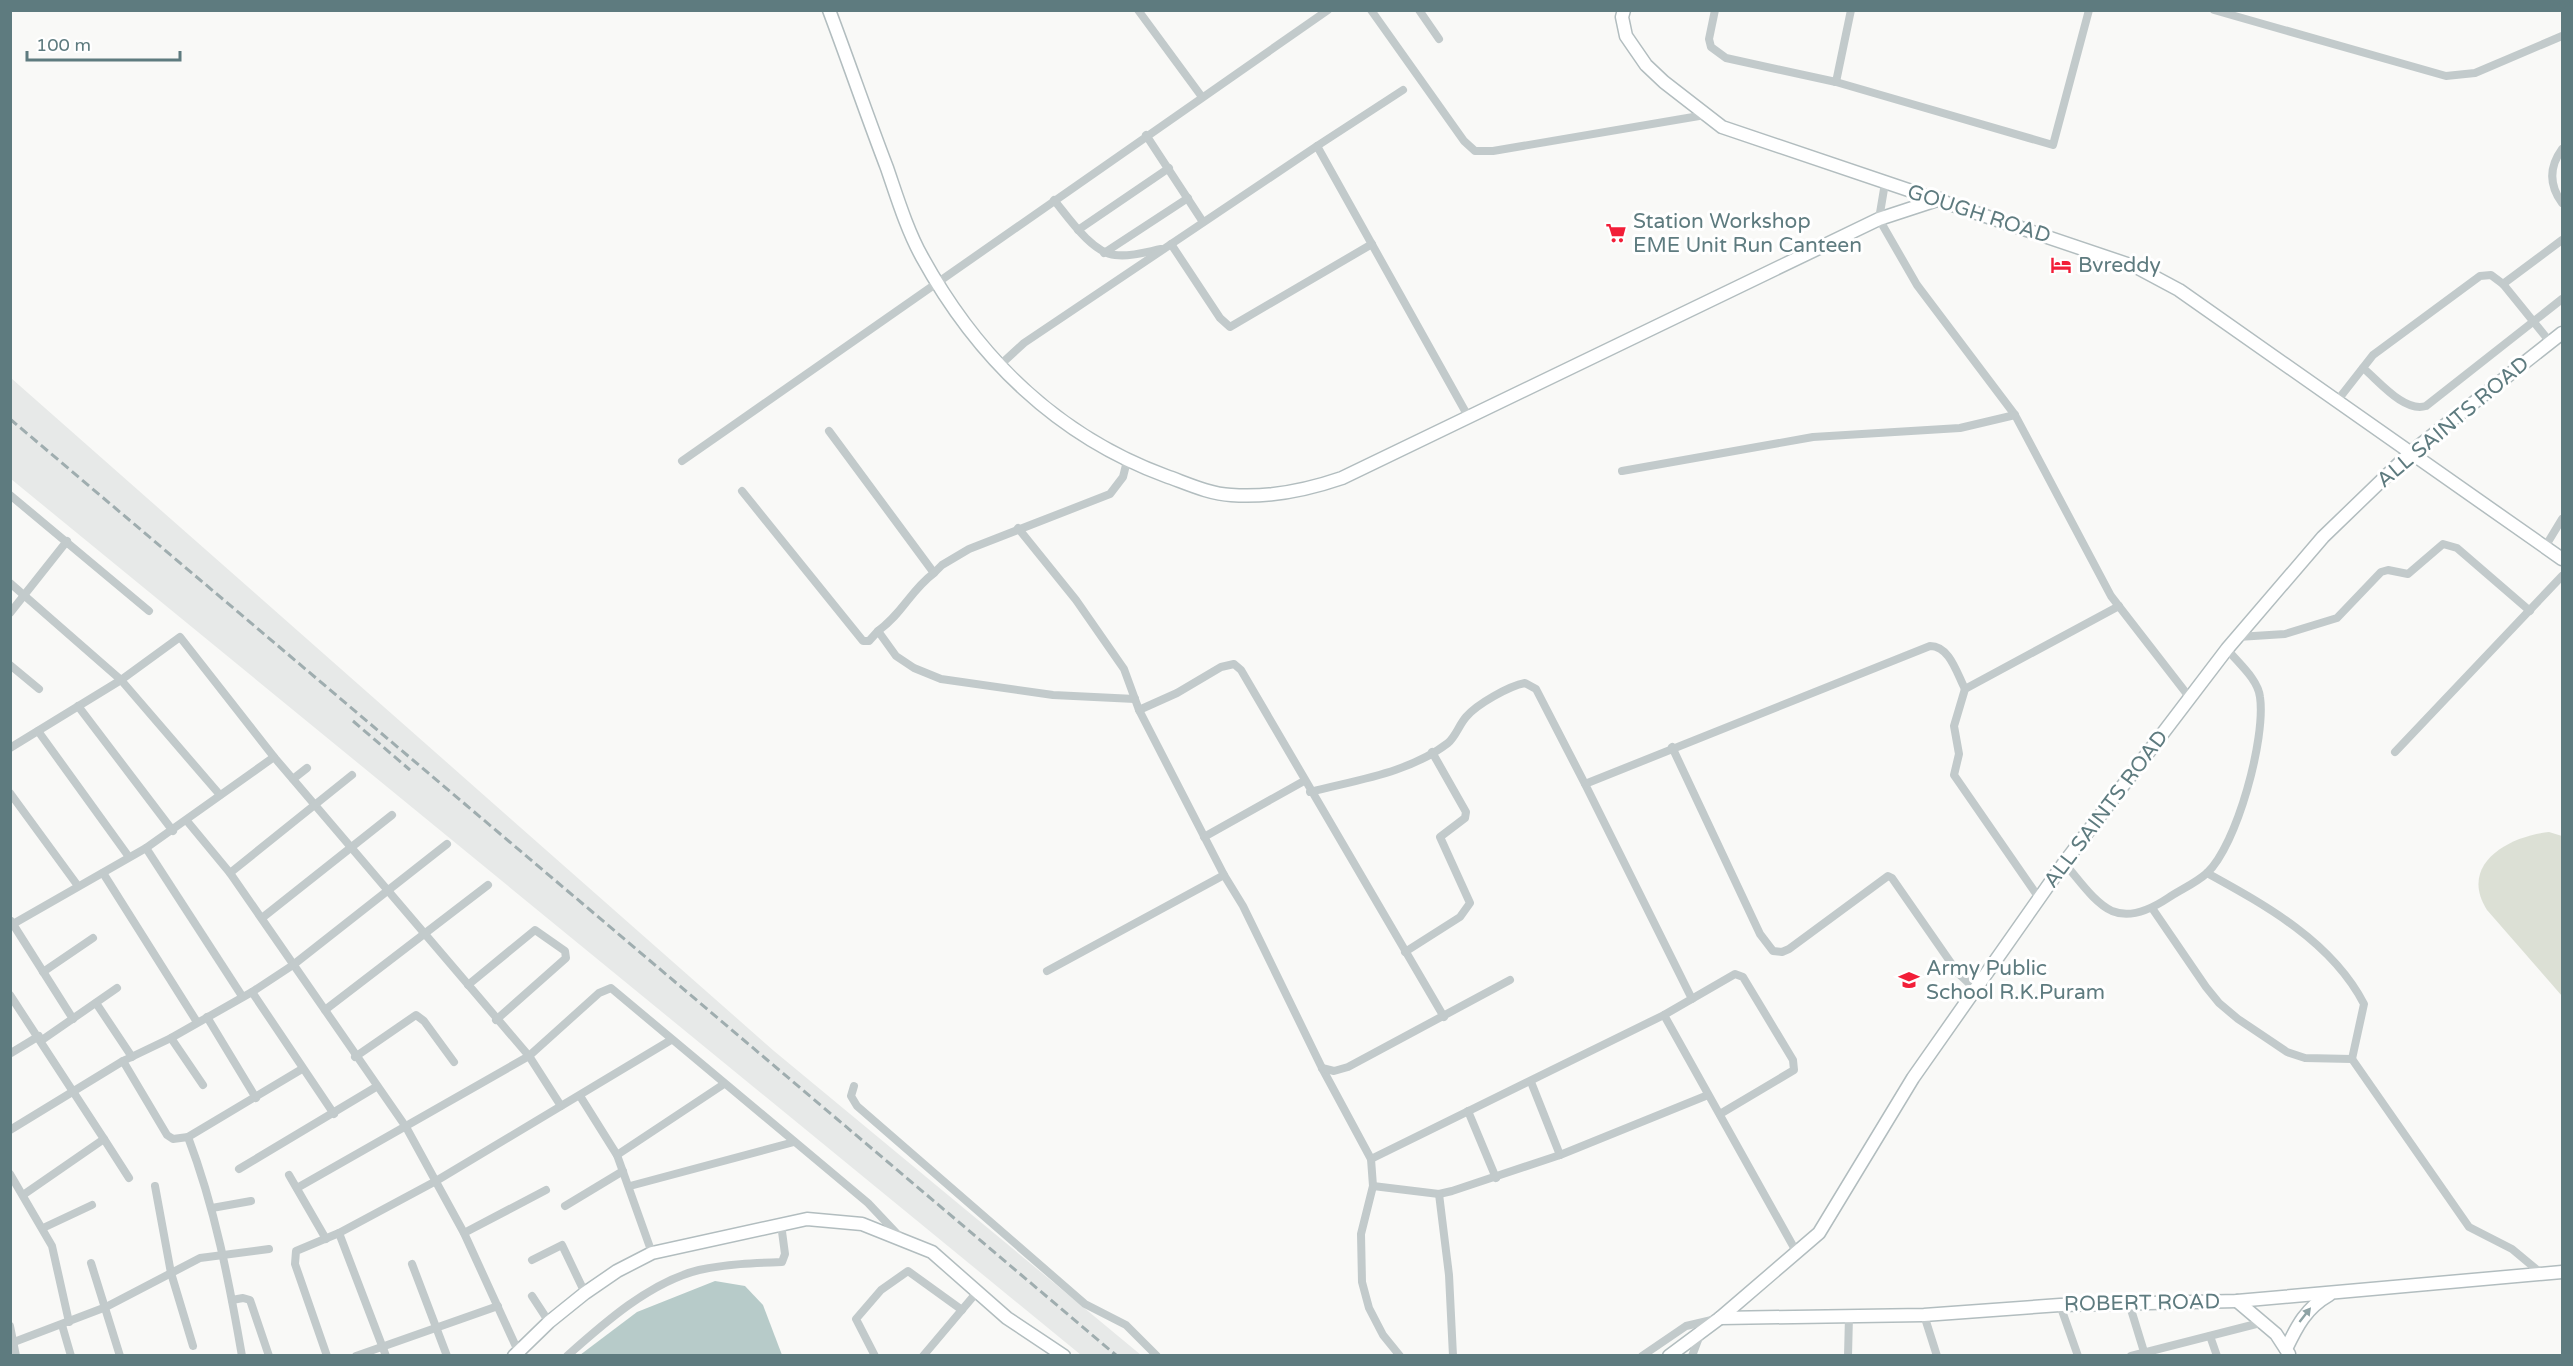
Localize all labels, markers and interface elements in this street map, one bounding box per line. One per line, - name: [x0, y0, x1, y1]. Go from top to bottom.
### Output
- scale bar: [27, 24, 180, 62]
- text: 100 m: [36, 34, 91, 56]
- street label: GOUGH ROAD: [1904, 179, 2054, 249]
- place label: Station Workshop EME Unit Run Canteen: [1633, 209, 1862, 258]
- supermarket icon: Station Workshop EME Unit Run Canteen: [1604, 221, 1628, 245]
- hotel icon: Bvreddy: [2049, 253, 2073, 277]
- place label: Bvreddy: [2078, 253, 2161, 278]
- street label: ALL SAINTS ROAD: [2372, 351, 2534, 493]
- street label: ALL SAINTS ROAD: [2039, 725, 2173, 893]
- place label: Army Public School R.K.Puram: [1926, 956, 2105, 1005]
- school or university icon: Army Public School R.K.Puram: [1897, 968, 1921, 992]
- street label: ROBERT ROAD: [2064, 1289, 2220, 1317]
- one-way arrow: [2298, 1308, 2310, 1323]

